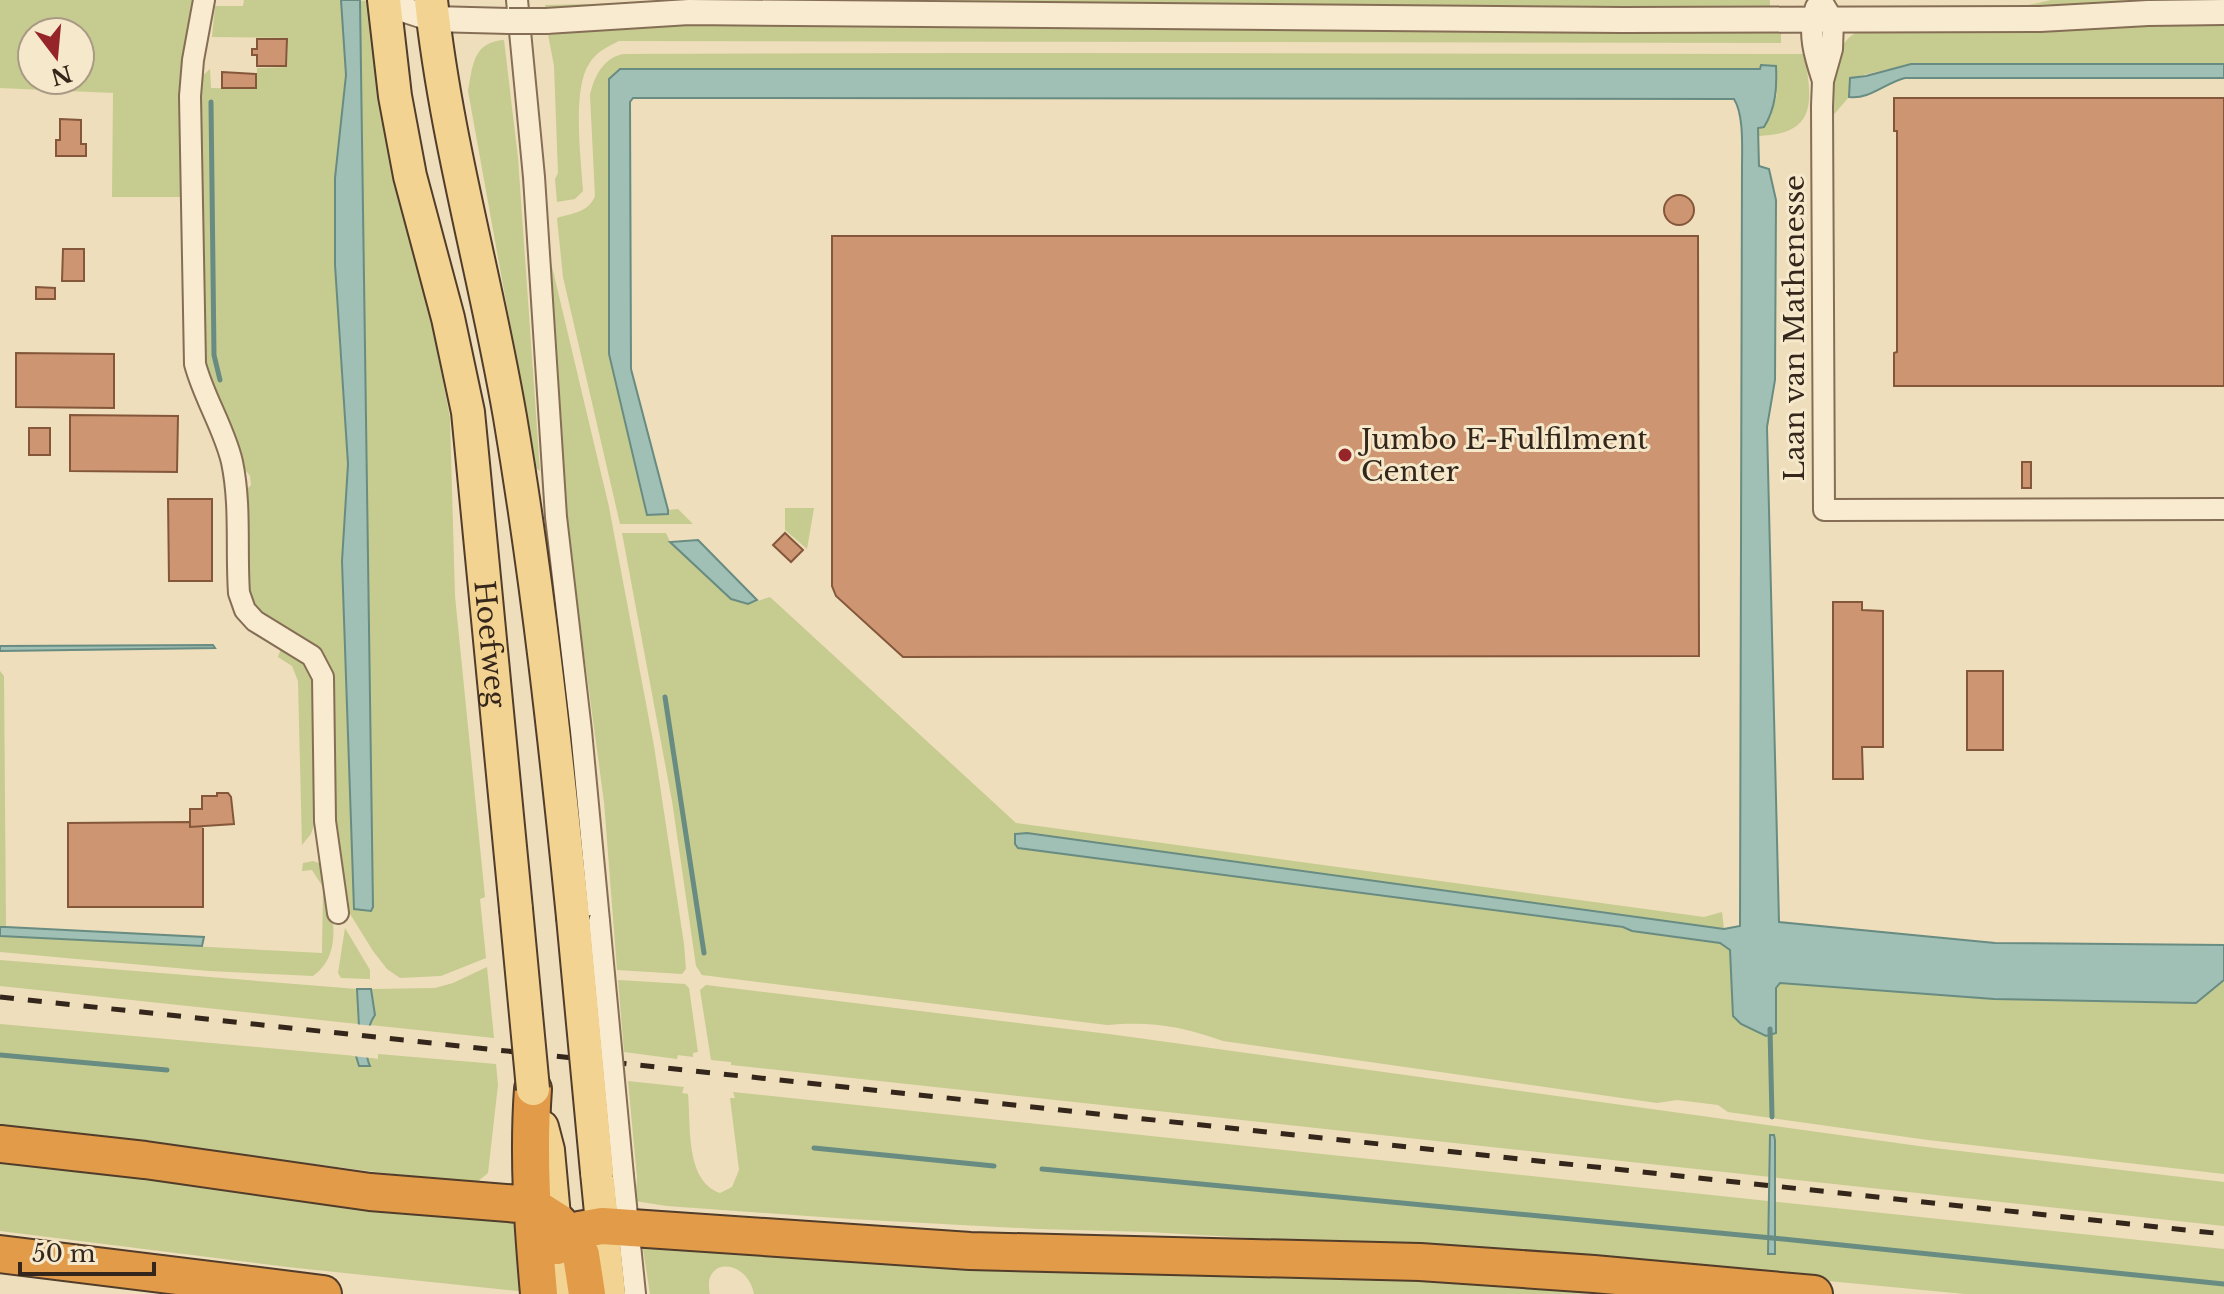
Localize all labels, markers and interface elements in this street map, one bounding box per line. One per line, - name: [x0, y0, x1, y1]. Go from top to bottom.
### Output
- north arrow: [16, 16, 96, 96]
- text: N: [47, 59, 75, 91]
- street label: Laan van Mathenesse: [1777, 175, 1812, 481]
- place label: Jumbo E-Fulfilment Center: [1357, 422, 1648, 489]
- marker: Jumbo E-Fulfilment Center: [1336, 446, 1354, 464]
- street label: Hoefweg: [466, 579, 514, 710]
- scale bar: [20, 1226, 154, 1276]
- text: 50 m: [32, 1239, 96, 1268]

